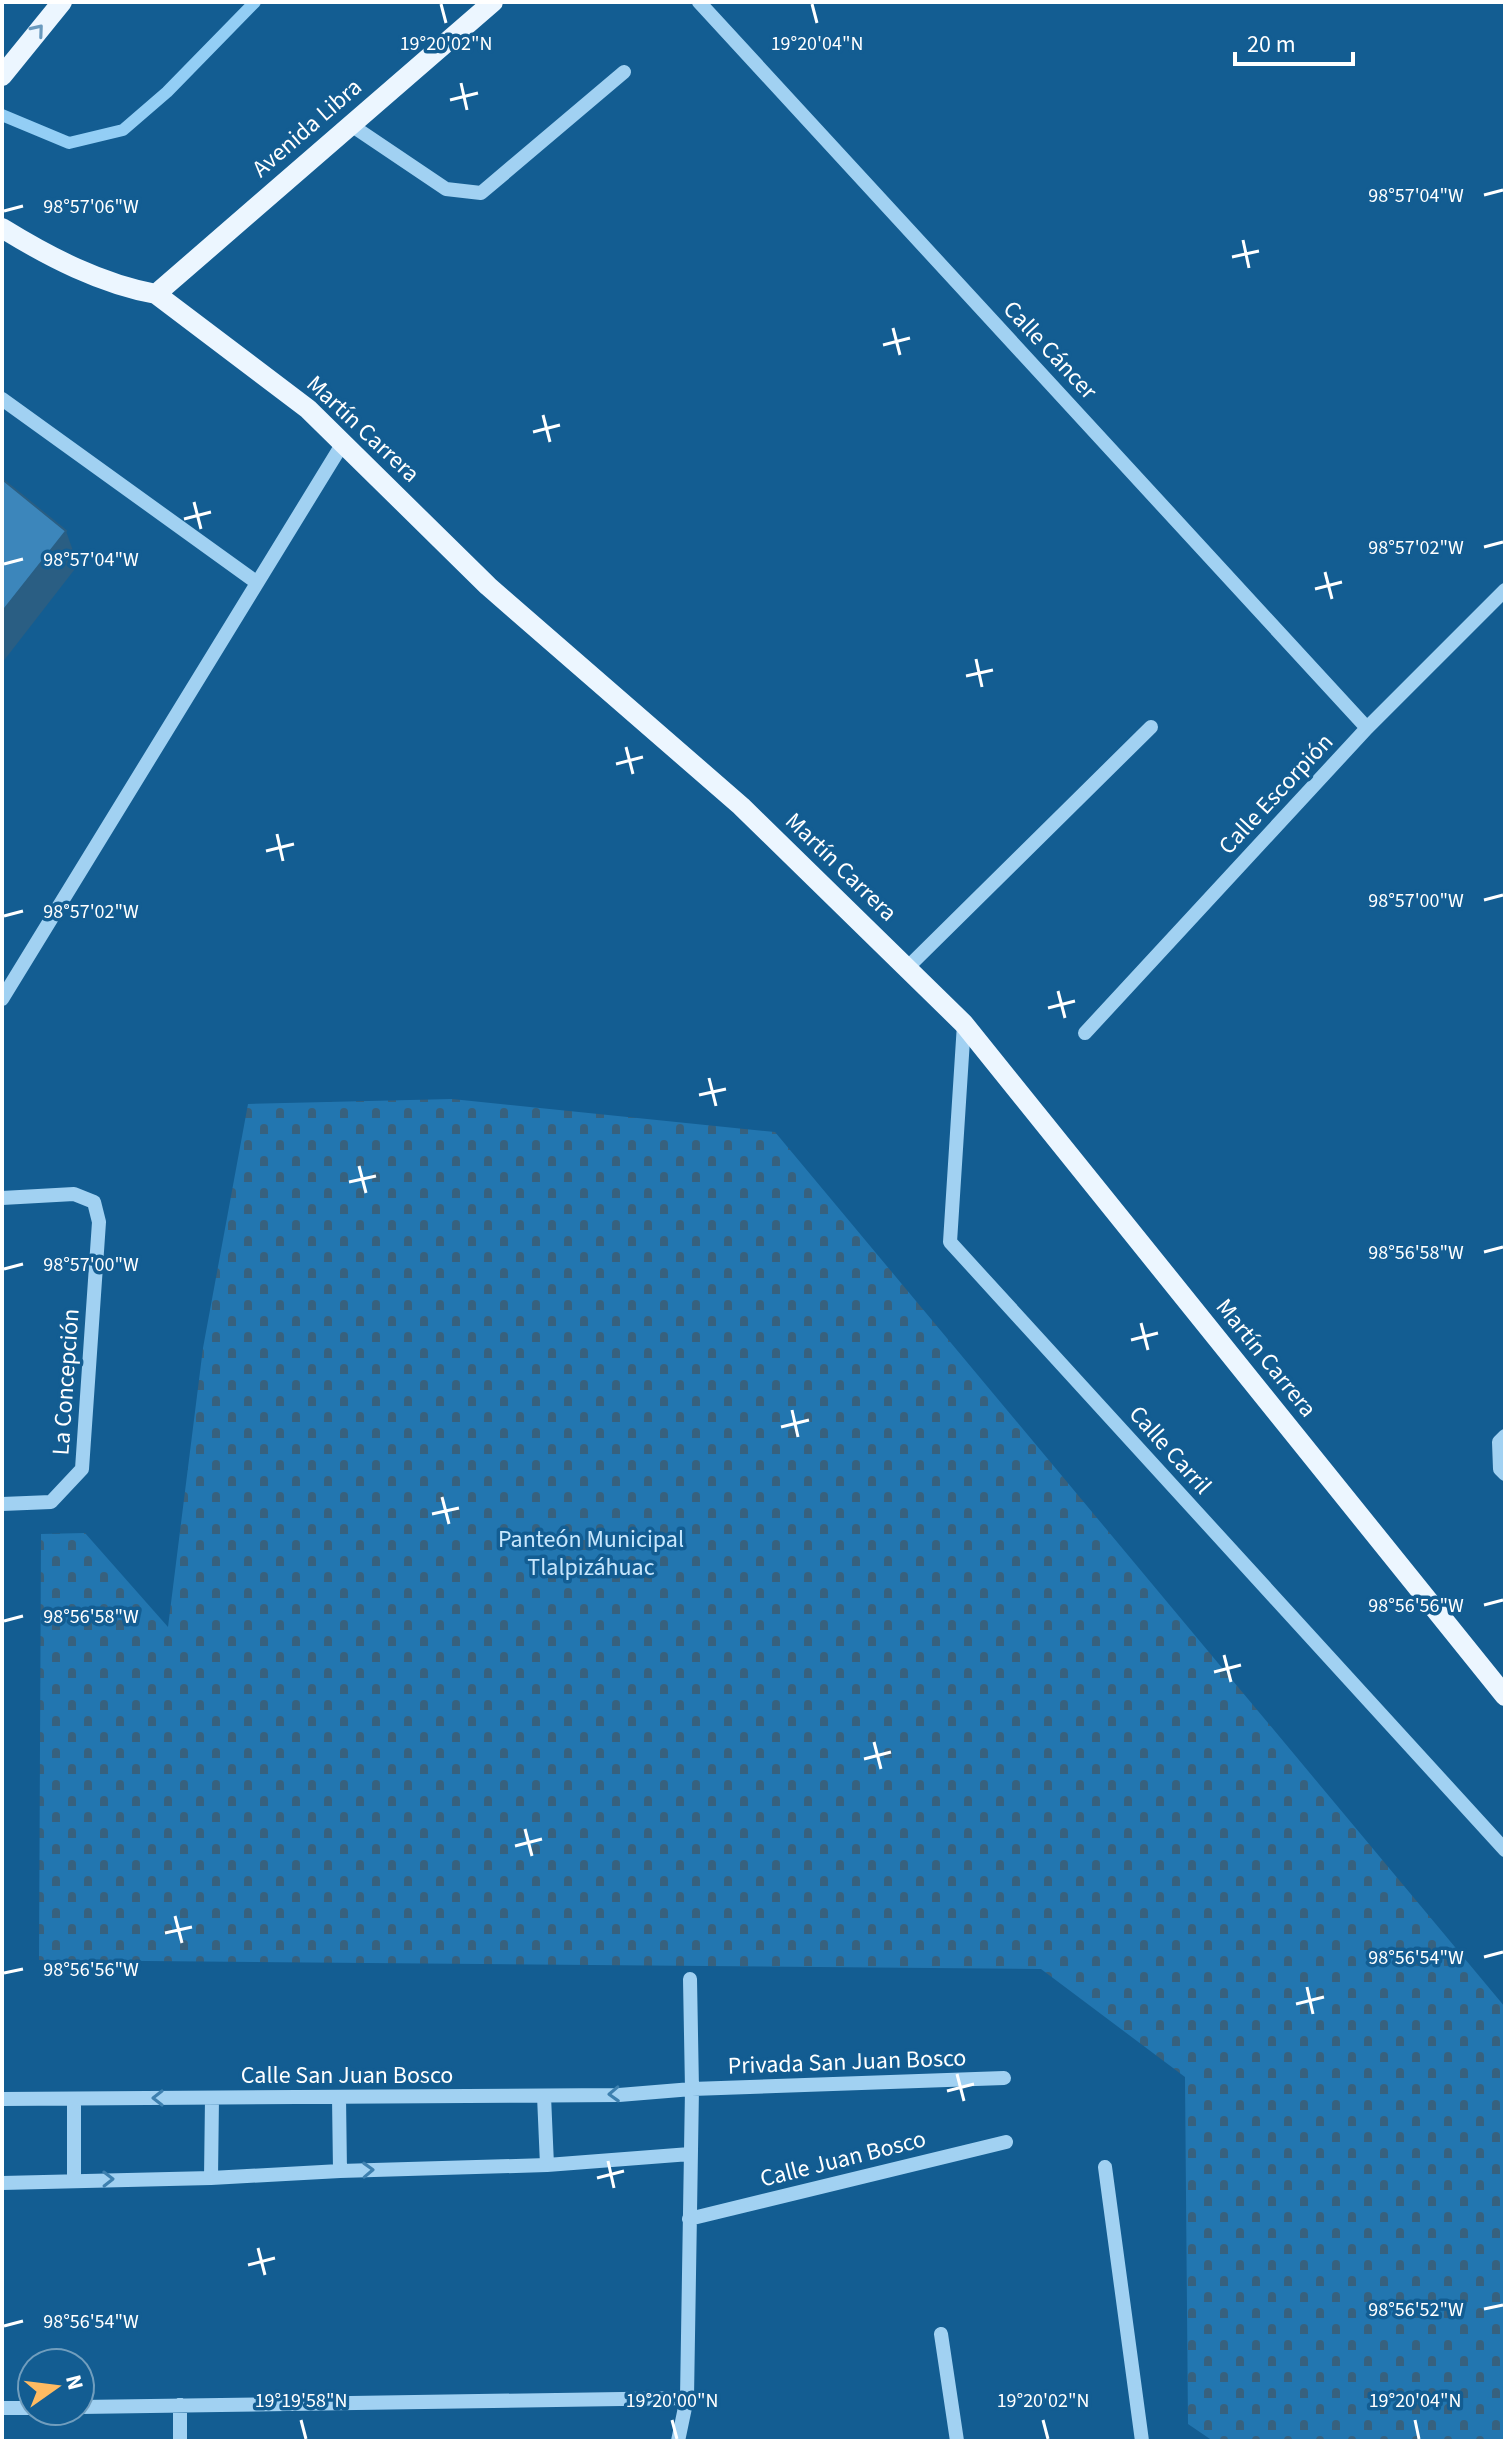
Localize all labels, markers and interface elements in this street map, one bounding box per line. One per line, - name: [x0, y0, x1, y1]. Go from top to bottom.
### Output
- scale bar: [1235, 16, 1353, 66]
- one-way arrow: [28, 24, 43, 39]
- text: 20 m: [1247, 27, 1296, 62]
- text: 19°20'02"N: [400, 30, 492, 58]
- text: 19°20'04"N: [771, 30, 863, 58]
- street label: Avenida Libra: [244, 70, 370, 186]
- text: 98°57'04"W: [1368, 182, 1464, 210]
- text: 98°57'06"W: [43, 193, 139, 221]
- street label: Calle Cáncer: [995, 293, 1106, 408]
- street label: Martín Carrera: [298, 367, 428, 491]
- text: 98°57'02"W: [1368, 534, 1464, 562]
- text: 98°57'04"W: [43, 546, 139, 574]
- street label: Calle Escorpión: [1210, 726, 1342, 862]
- street label: Martín Carrera: [777, 804, 905, 930]
- text: 98°57'00"W: [1368, 887, 1464, 915]
- text: 98°57'02"W: [43, 898, 139, 926]
- text: 98°56'58"W: [1368, 1239, 1464, 1267]
- text: 98°57'00"W: [43, 1251, 139, 1279]
- street label: Martín Carrera: [1207, 1291, 1325, 1425]
- street label: La Concepción: [43, 1307, 89, 1457]
- street label: Calle Carril: [1120, 1398, 1220, 1502]
- park label: Panteón Municipal Tlalpizáhuac: [498, 1522, 684, 1585]
- text: 98°56'56"W: [1368, 1592, 1464, 1620]
- text: 98°56'58"W: [43, 1603, 139, 1631]
- text: 98°56'54"W: [1368, 1944, 1464, 1972]
- text: 98°56'56"W: [43, 1956, 139, 1984]
- street label: Privada San Juan Bosco: [727, 2040, 967, 2084]
- street label: Calle San Juan Bosco: [241, 2058, 453, 2093]
- one-way arrow: [607, 2086, 620, 2103]
- one-way arrow: [151, 2089, 164, 2107]
- street label: Calle Juan Bosco: [756, 2121, 930, 2197]
- one-way arrow: [362, 2161, 375, 2178]
- one-way arrow: [102, 2171, 115, 2188]
- text: 98°56'52"W: [1368, 2296, 1464, 2324]
- text: 98°56'54"W: [43, 2308, 139, 2336]
- north arrow: [16, 2347, 96, 2427]
- text: N: [57, 2371, 92, 2393]
- text: 19°19'58"N: [255, 2387, 347, 2415]
- text: 19°20'00"N: [626, 2387, 718, 2415]
- text: 19°20'02"N: [997, 2387, 1089, 2415]
- text: 19°20'04"N: [1369, 2387, 1461, 2415]

